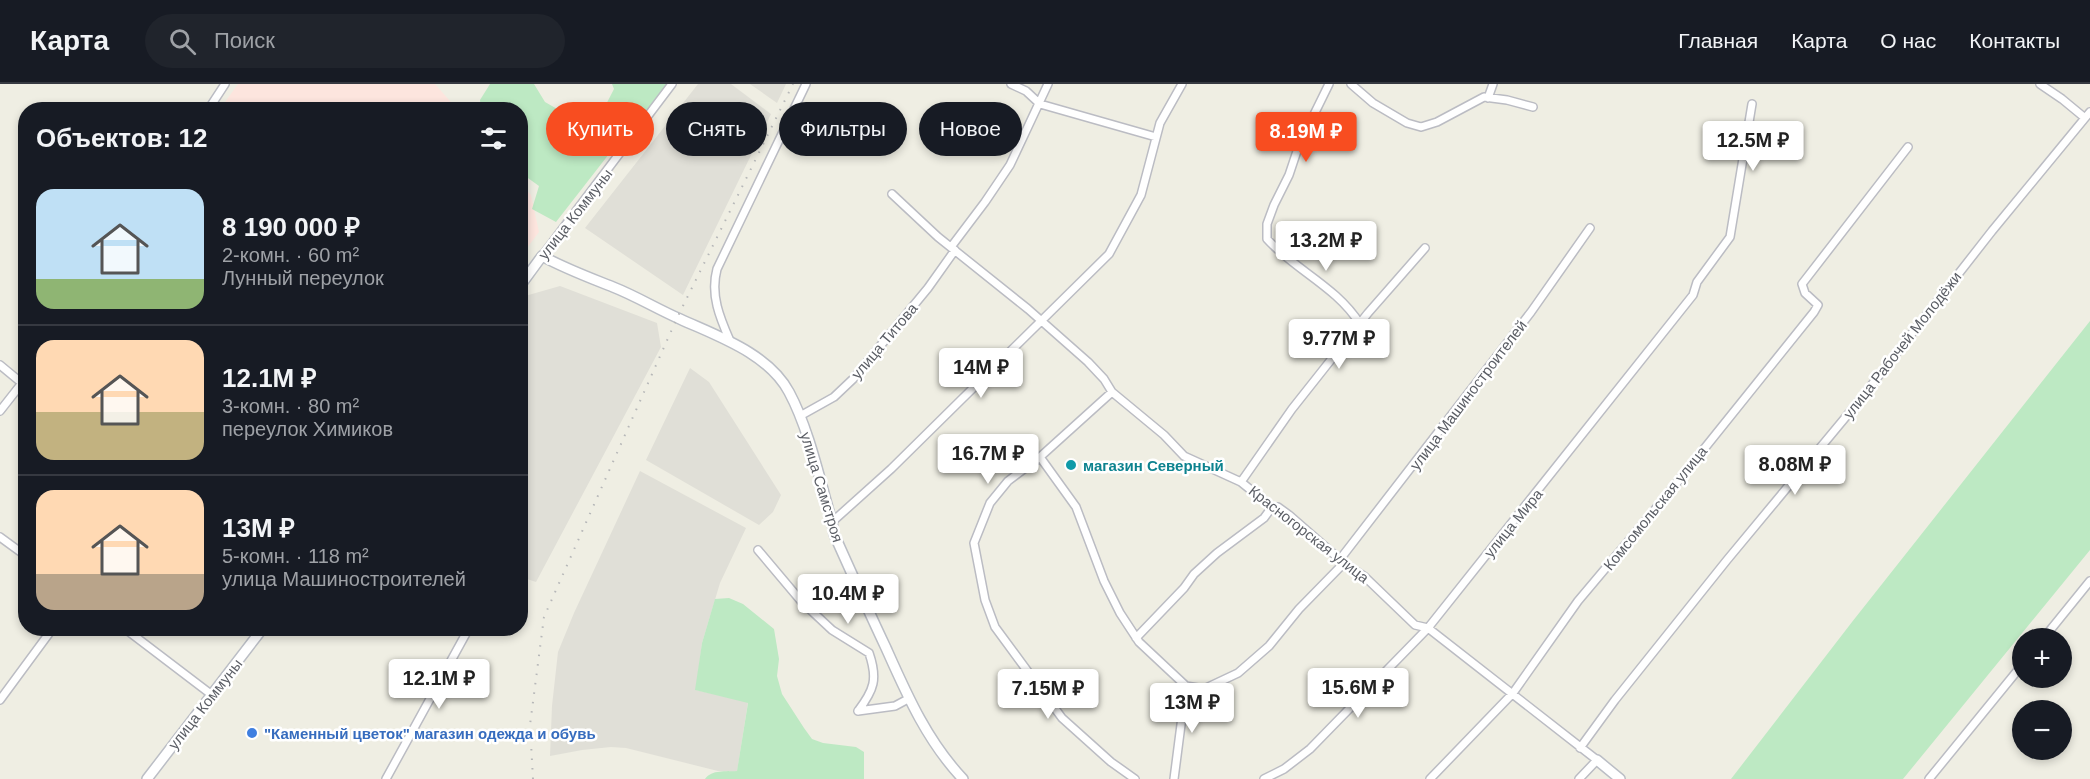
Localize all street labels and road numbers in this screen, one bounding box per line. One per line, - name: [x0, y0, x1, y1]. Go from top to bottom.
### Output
- street label: улица Коммуны: [534, 165, 616, 263]
- street label: улица Рабочей Молодёжи: [1839, 268, 1965, 422]
- street label: улица Титова: [847, 299, 921, 382]
- street label: улица Машиностроителей: [1406, 317, 1530, 473]
- street label: улица Самстроя: [797, 430, 847, 544]
- street label: Комсомольская улица: [1600, 442, 1711, 573]
- street label: Красногорская улица: [1246, 482, 1373, 587]
- street label: улица Мира: [1480, 485, 1546, 561]
- street label: улица Коммуны: [164, 655, 246, 753]

